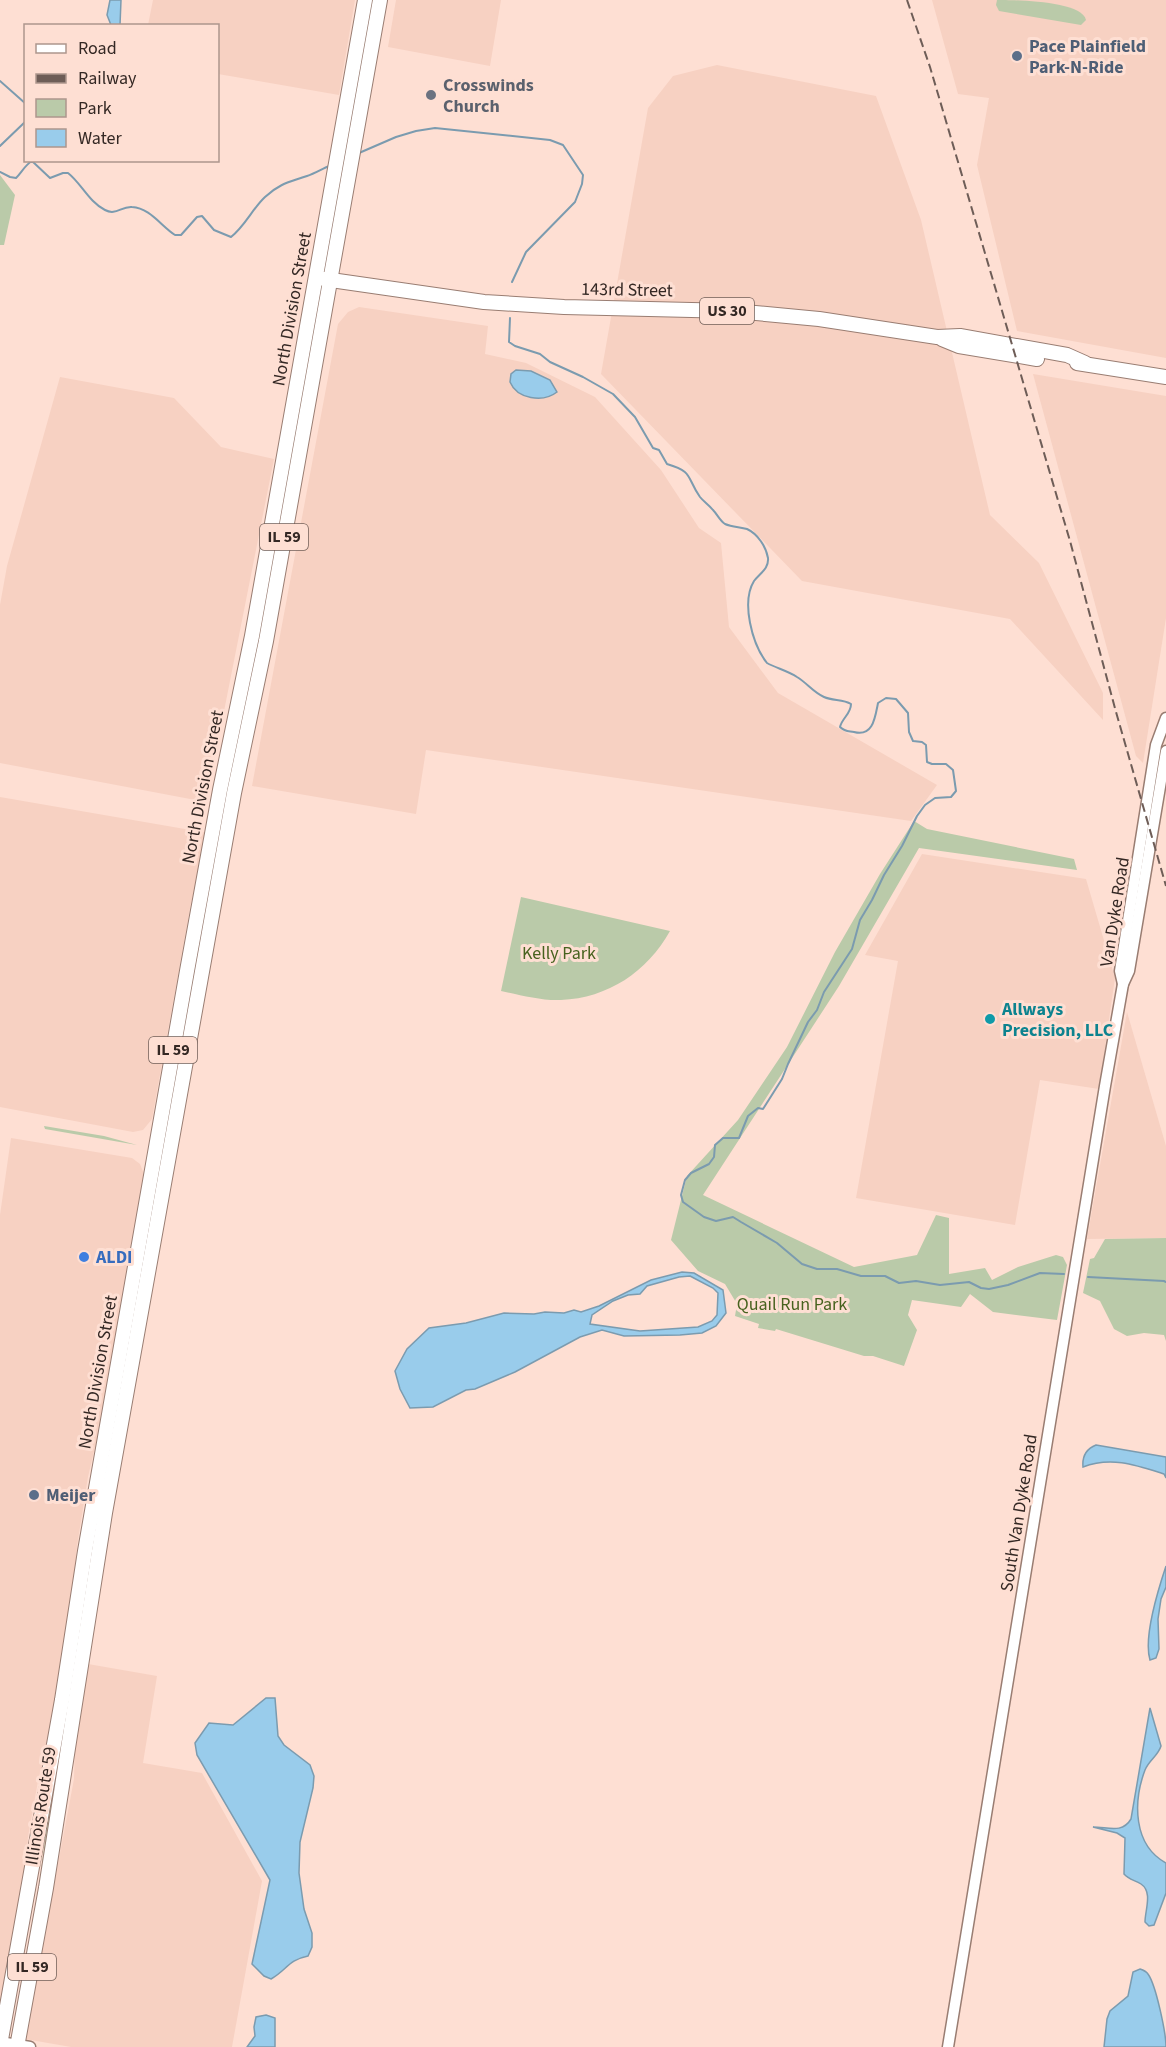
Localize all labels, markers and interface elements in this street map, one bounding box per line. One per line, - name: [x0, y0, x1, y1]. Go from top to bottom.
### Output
- legend: [24, 24, 219, 162]
- place label: Pace Plainfield Park-N-Ride: [1029, 34, 1146, 80]
- text: Road: [78, 36, 117, 61]
- marker: Pace Plainfield Park-N-Ride: [1010, 49, 1024, 63]
- text: Railway: [78, 66, 137, 91]
- place label: Crosswinds Church: [443, 73, 534, 119]
- marker: Crosswinds Church: [424, 88, 438, 102]
- text: Park: [78, 96, 112, 121]
- text: Water: [78, 126, 122, 151]
- street label: North Division Street: [266, 230, 318, 388]
- street label: 143rd Street: [581, 277, 673, 303]
- road number: US 30: [700, 298, 754, 324]
- road number: IL 59: [260, 524, 308, 550]
- street label: North Division Street: [176, 708, 230, 866]
- street label: Van Dyke Road: [1094, 855, 1136, 969]
- park label: Kelly Park: [522, 941, 596, 966]
- place label: Allways Precision, LLC: [1001, 997, 1114, 1043]
- marker: Allways Precision, LLC: [983, 1012, 997, 1026]
- road number: IL 59: [149, 1037, 197, 1063]
- place label: ALDI: [95, 1245, 133, 1270]
- marker: ALDI: [77, 1250, 91, 1264]
- park label: Quail Run Park: [737, 1292, 847, 1317]
- street label: North Division Street: [72, 1293, 124, 1451]
- street label: South Van Dyke Road: [994, 1432, 1044, 1594]
- place label: Meijer: [46, 1483, 96, 1508]
- marker: Meijer: [27, 1488, 41, 1502]
- street label: Illinois Route 59: [19, 1745, 63, 1867]
- road number: IL 59: [8, 1954, 56, 1980]

